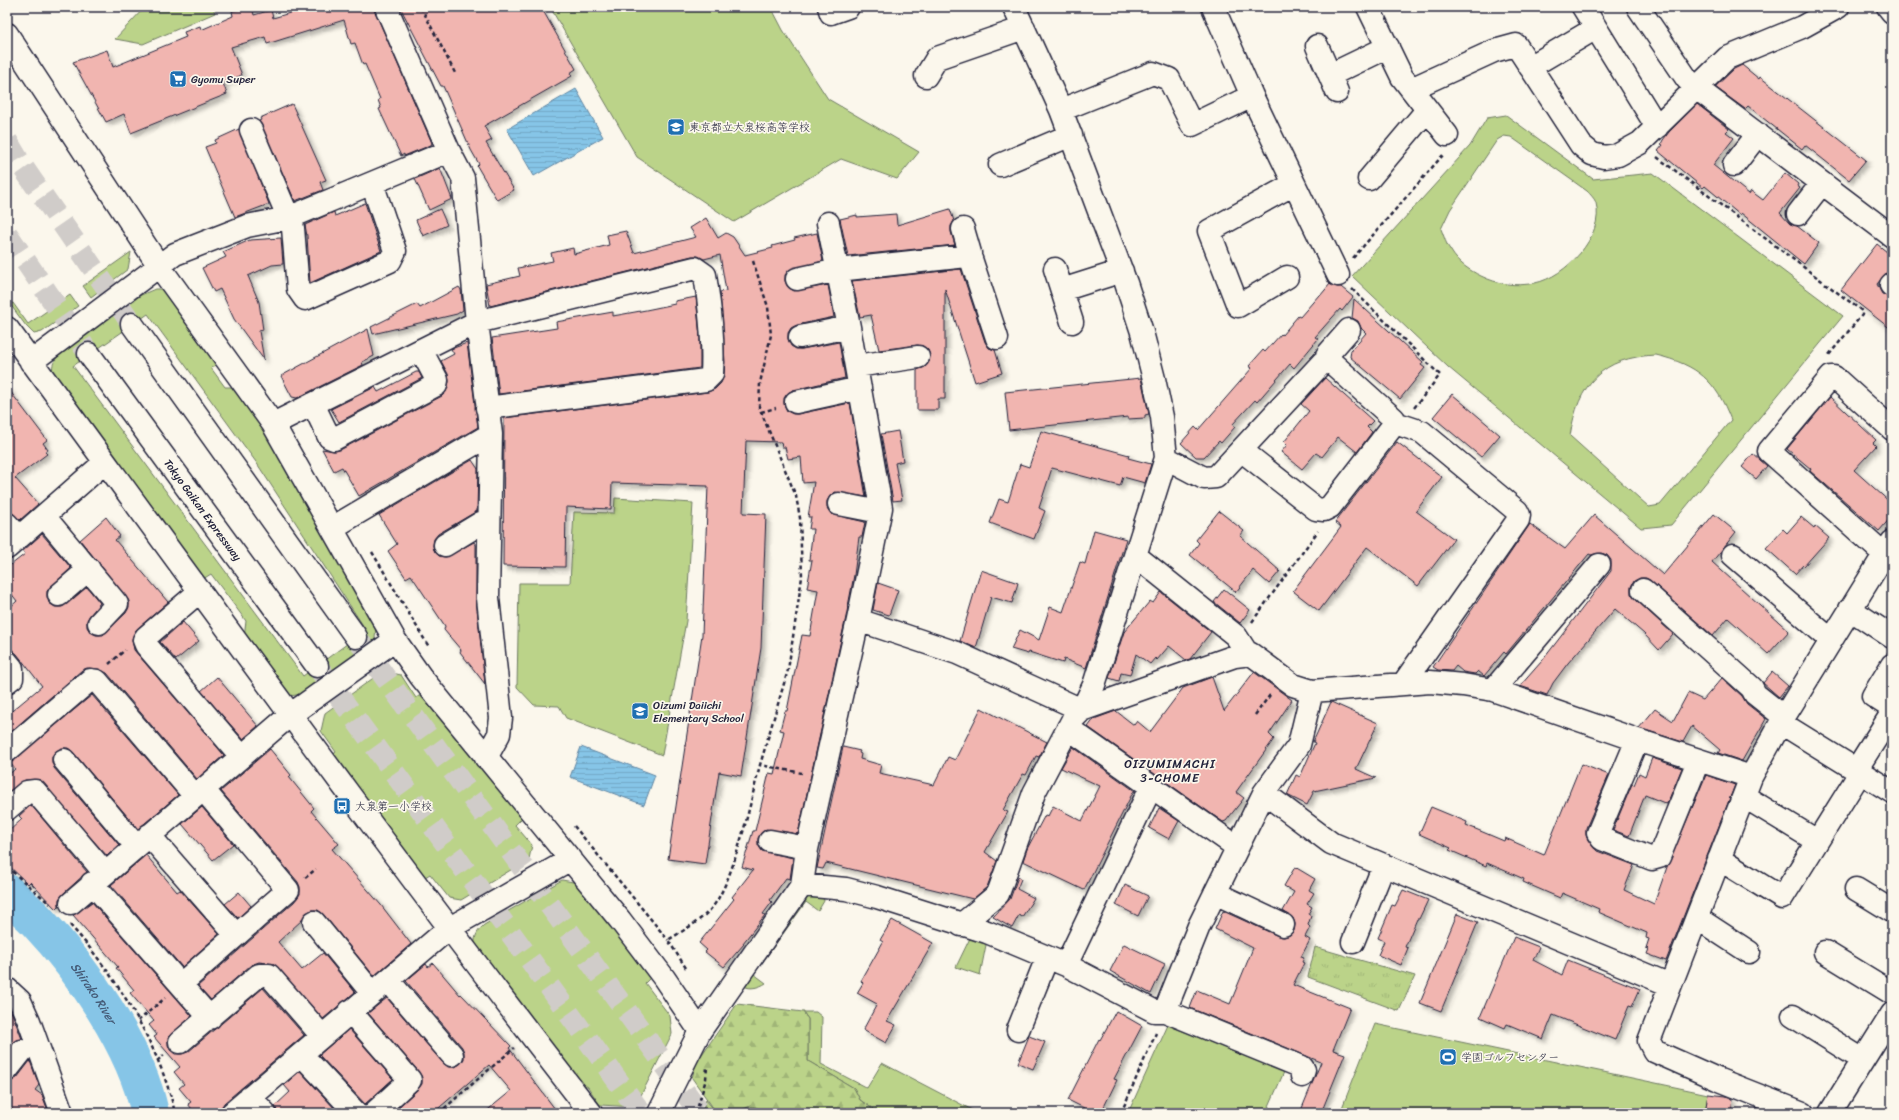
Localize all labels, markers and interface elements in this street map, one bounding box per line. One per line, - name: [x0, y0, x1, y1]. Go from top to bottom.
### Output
- supermarket icon: Gyomu Super: [168, 69, 188, 89]
- place label: Gyomu Super: [191, 70, 257, 89]
- school or university icon: 東京都立大泉桜高等学校: [666, 117, 686, 137]
- place label: 東京都立大泉桜高等学校: [689, 118, 810, 137]
- street label: Tokyo Gaikan Expressway: [159, 455, 247, 565]
- place label: Oizumi Daiichi Elementary School: [653, 696, 745, 728]
- school or university icon: Oizumi Daiichi Elementary School: [630, 701, 650, 721]
- district label: OIZUMIMACHI 3-CHOME: [1124, 753, 1216, 789]
- bus stop icon: 大泉第一小学校: [332, 796, 352, 816]
- place label: 大泉第一小学校: [355, 797, 432, 816]
- water label: Shirako River: [65, 957, 123, 1030]
- sports icon: 学園ゴルフセンター: [1438, 1047, 1458, 1067]
- place label: 学園ゴルフセンター: [1461, 1048, 1559, 1067]

